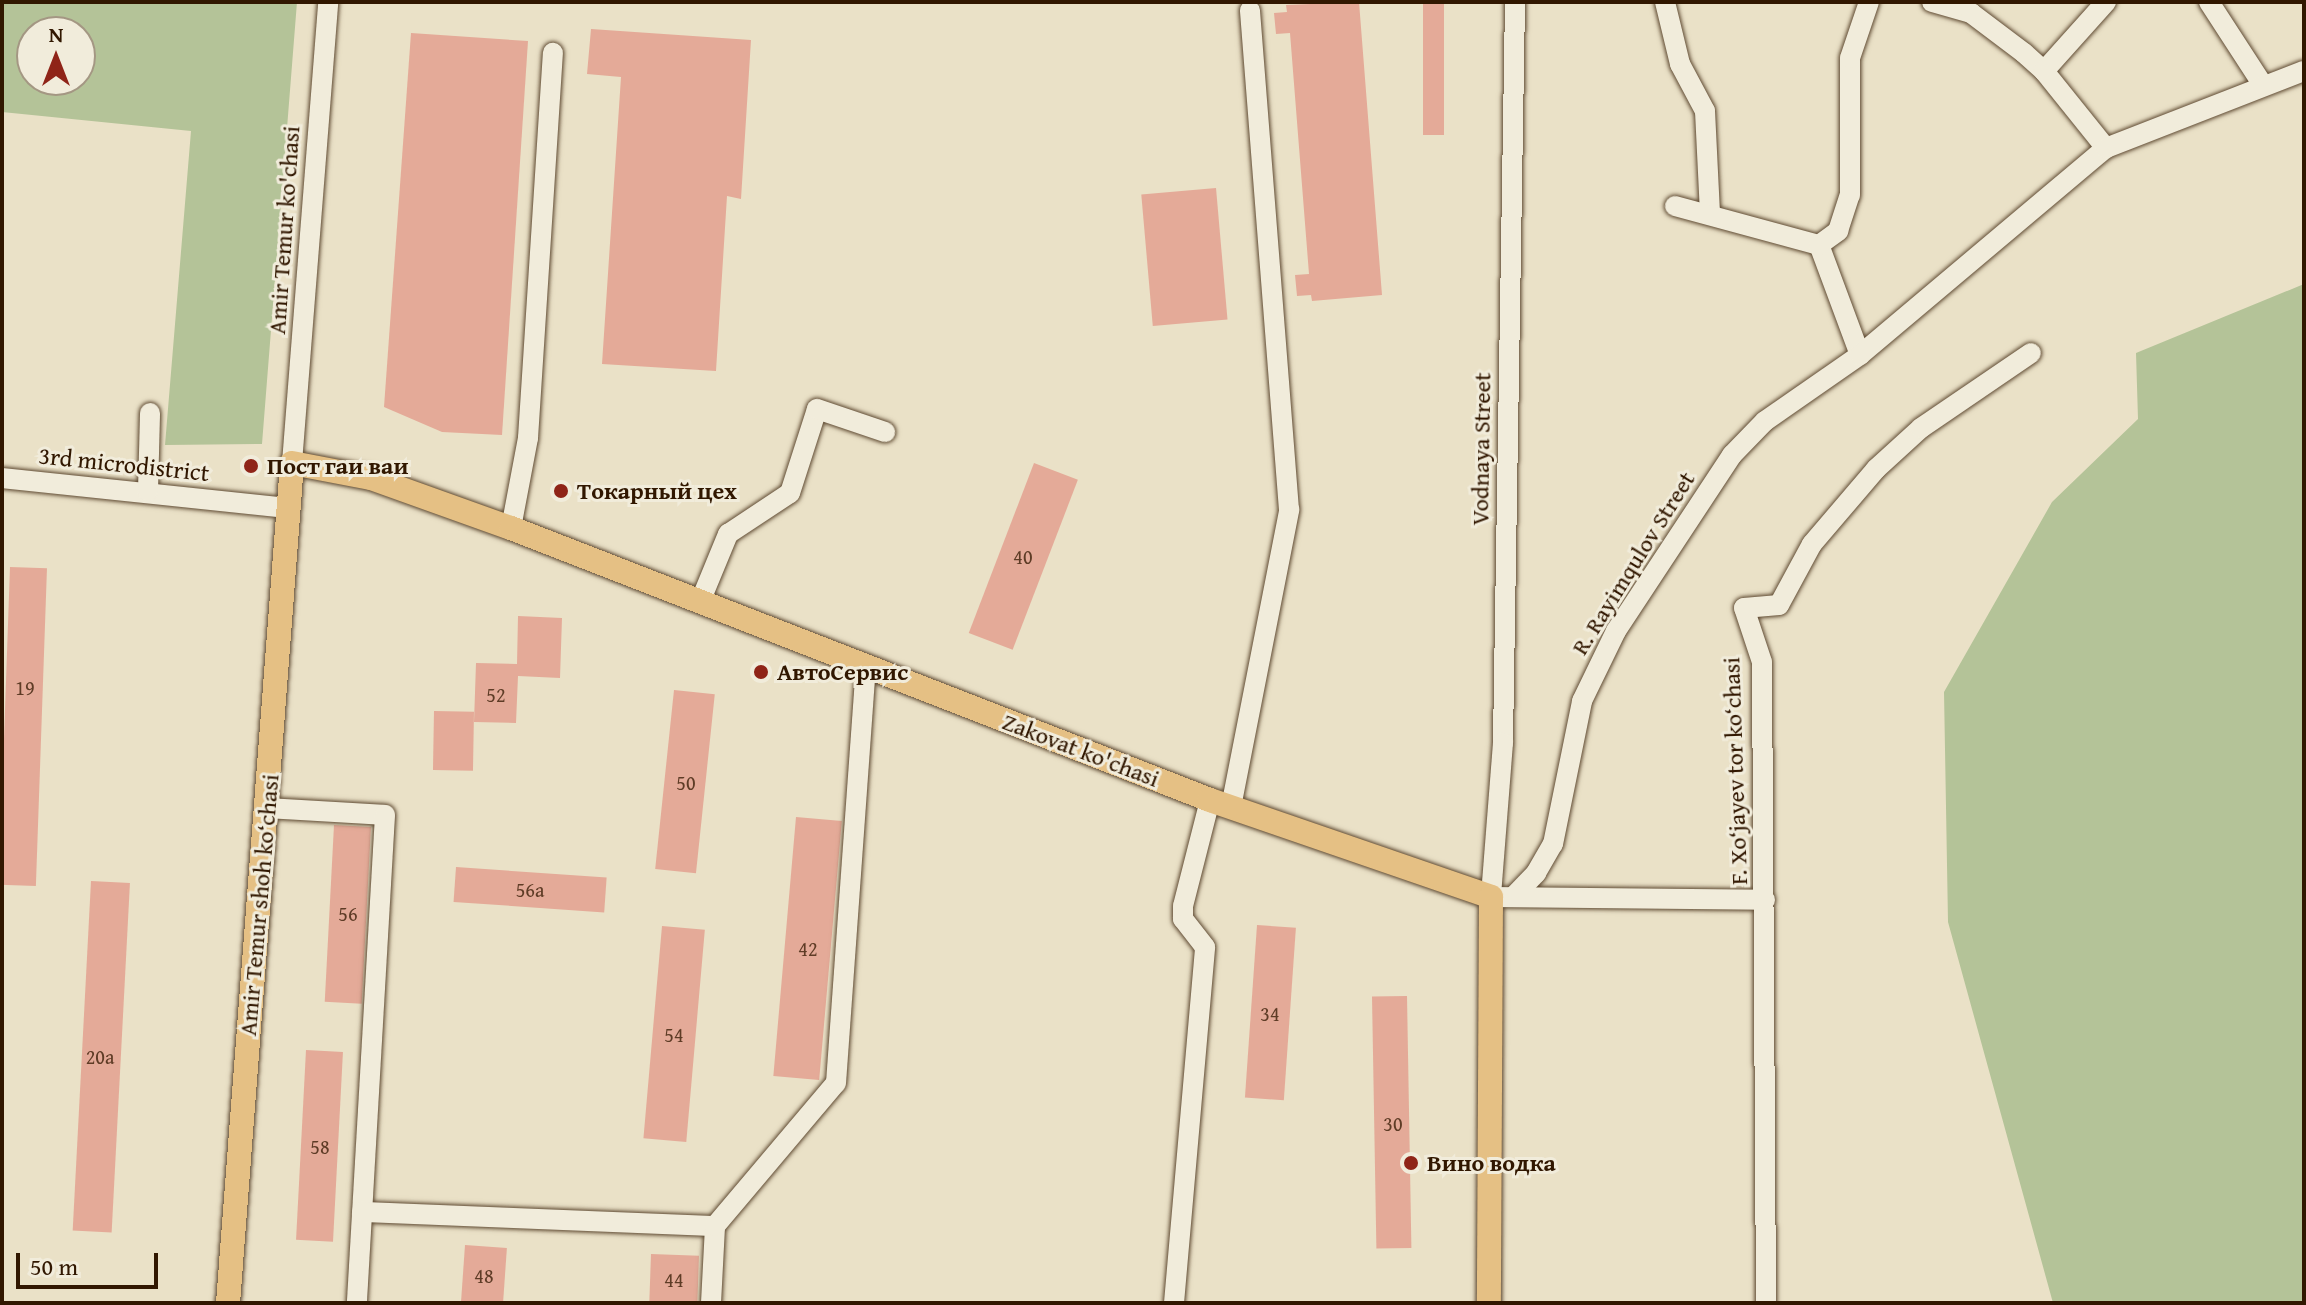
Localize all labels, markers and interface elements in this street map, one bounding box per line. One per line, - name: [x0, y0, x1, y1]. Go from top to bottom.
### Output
- north arrow: [16, 16, 96, 96]
- text: N: [49, 18, 63, 50]
- street label: Amir Temur ko'chasi: [262, 125, 306, 335]
- street label: Vodnaya Street: [1465, 372, 1497, 526]
- street label: 3rd microdistrict: [37, 441, 211, 487]
- place label: Пост гаи ваи: [267, 452, 408, 480]
- marker: Пост гаи ваи: [242, 457, 260, 475]
- street label: R. Rayimqulov Street: [1565, 466, 1701, 660]
- place label: Токарный цех: [577, 477, 737, 505]
- marker: Токарный цех: [552, 482, 570, 500]
- house number: 40: [1013, 544, 1033, 568]
- street label: F. Xo‘jayev tor ko‘chasi: [1717, 657, 1753, 885]
- place label: АвтоСервис: [777, 658, 908, 686]
- marker: АвтоСервис: [752, 663, 770, 681]
- house number: 19: [15, 675, 35, 699]
- house number: 52: [486, 682, 506, 706]
- street label: Zakovat ko'chasi: [999, 707, 1163, 793]
- house number: 50: [676, 770, 696, 794]
- street label: Amir Temur shoh ko‘chasi: [233, 773, 285, 1037]
- house number: 56a: [516, 877, 544, 901]
- house number: 56: [338, 901, 358, 925]
- house number: 42: [798, 936, 818, 960]
- house number: 34: [1260, 1001, 1280, 1025]
- house number: 54: [664, 1022, 684, 1046]
- house number: 20a: [86, 1044, 114, 1068]
- house number: 30: [1383, 1111, 1403, 1135]
- house number: 58: [310, 1134, 330, 1158]
- place label: Вино водка: [1427, 1149, 1556, 1177]
- marker: Вино водка: [1402, 1154, 1420, 1172]
- scale bar: [20, 1237, 162, 1287]
- text: 50 m: [30, 1249, 78, 1284]
- house number: 48: [474, 1263, 494, 1287]
- house number: 44: [664, 1267, 684, 1291]

